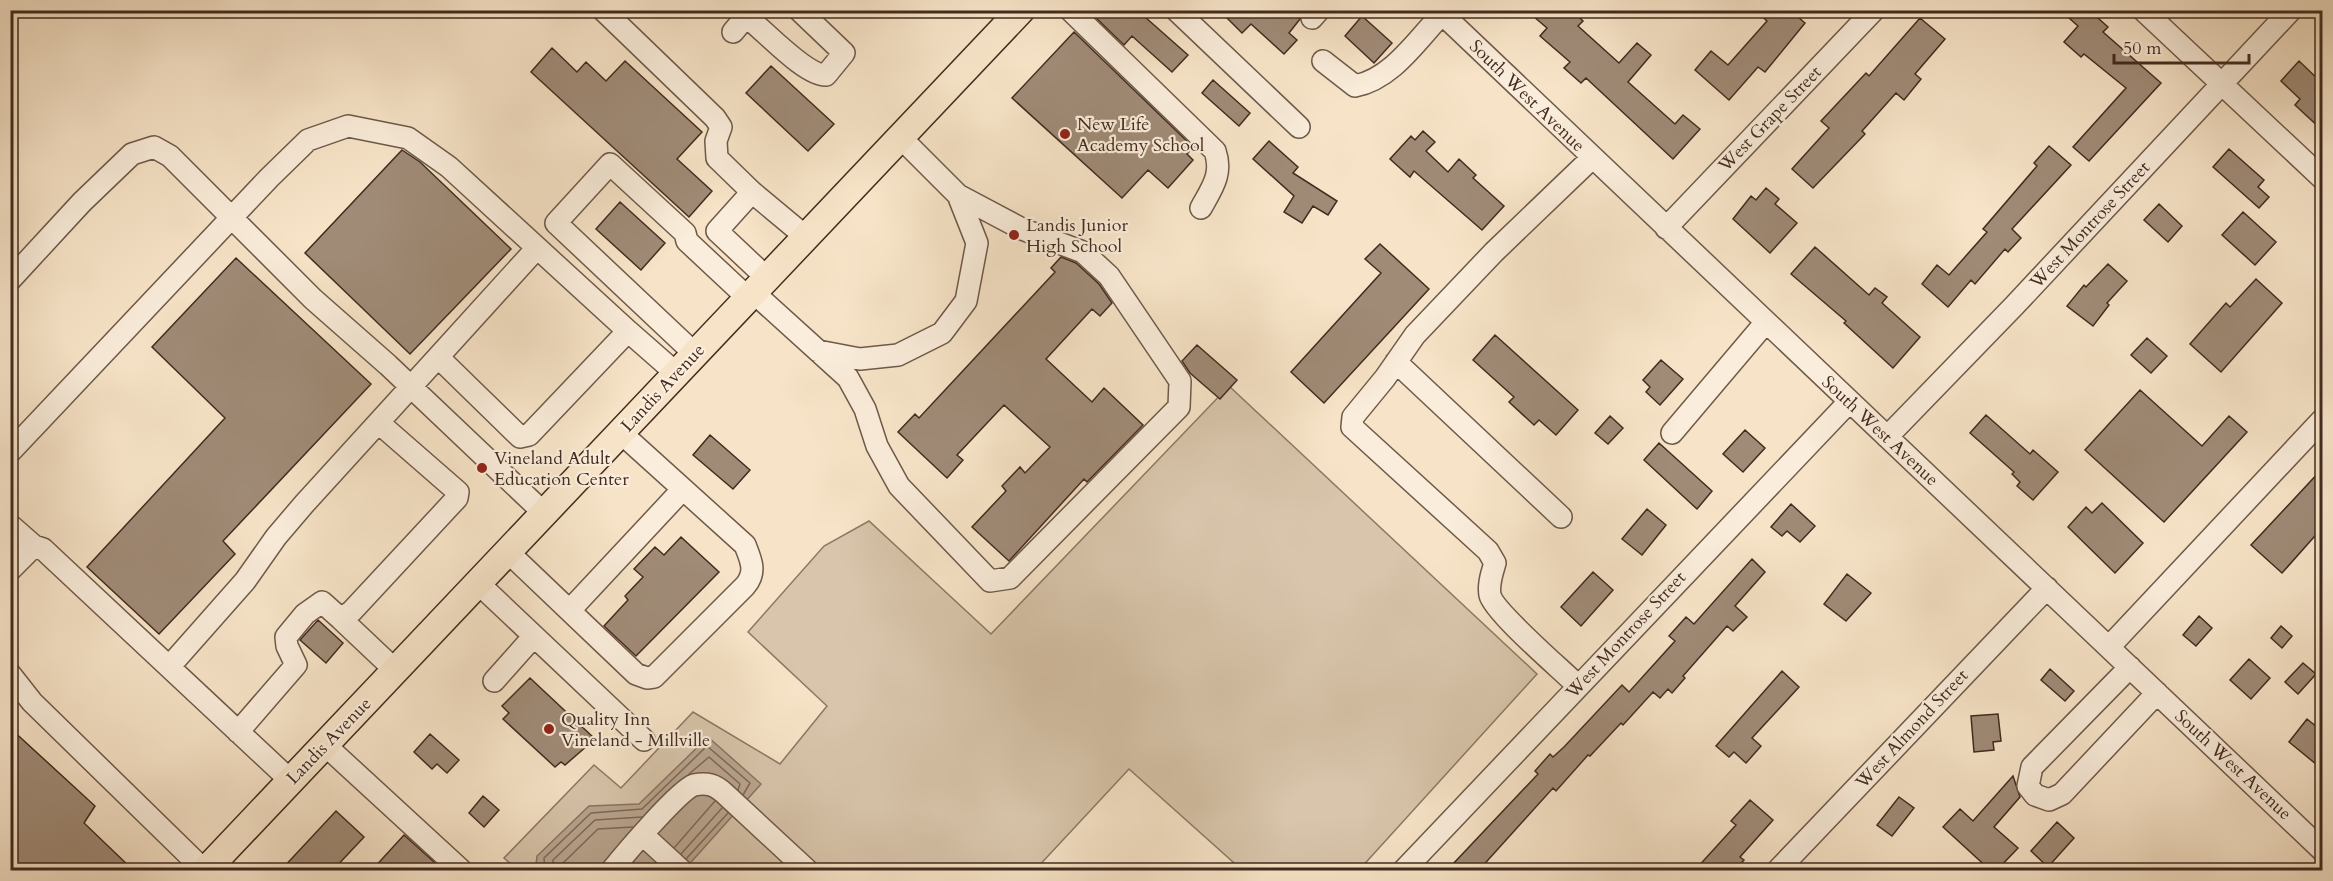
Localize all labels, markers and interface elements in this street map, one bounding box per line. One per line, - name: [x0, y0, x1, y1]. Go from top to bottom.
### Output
- scale bar: [2114, 27, 2249, 65]
- street label: South West Avenue: [1464, 34, 1590, 158]
- text: 50 m: [2123, 36, 2162, 61]
- street label: West Grape Street: [1712, 60, 1828, 178]
- place label: New Life Academy School: [1077, 112, 1205, 158]
- marker: New Life Academy School: [1058, 127, 1072, 141]
- street label: West Montrose Street: [2024, 156, 2156, 295]
- place label: Landis Junior High School: [1026, 213, 1128, 259]
- marker: Landis Junior High School: [1007, 228, 1021, 242]
- street label: Landis Avenue: [615, 338, 711, 438]
- street label: South West Avenue: [1816, 370, 1944, 492]
- place label: Vineland Adult Education Center: [494, 446, 629, 492]
- marker: Vineland Adult Education Center: [475, 461, 489, 475]
- street label: West Montrose Street: [1560, 566, 1692, 705]
- street label: West Almond Street: [1849, 664, 1974, 795]
- street label: Landis Avenue: [281, 692, 377, 790]
- street label: South West Avenue: [2169, 704, 2297, 826]
- place label: Quality Inn Vineland - Millville: [561, 707, 710, 753]
- marker: Quality Inn Vineland - Millville: [542, 722, 556, 736]

